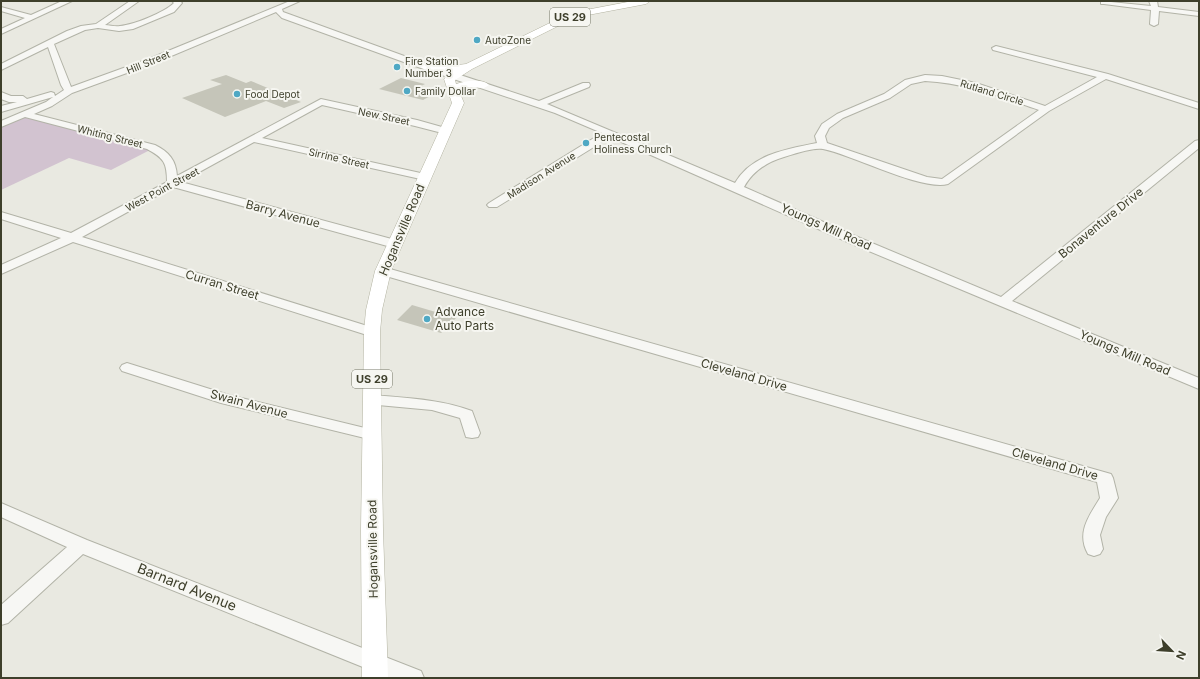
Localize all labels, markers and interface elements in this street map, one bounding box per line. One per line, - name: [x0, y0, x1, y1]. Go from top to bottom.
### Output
- road number: US 29: [550, 8, 590, 26]
- place label: AutoZone: [485, 34, 531, 46]
- marker: AutoZone: [472, 35, 482, 45]
- street label: Hill Street: [125, 48, 172, 76]
- place label: Fire Station Number 3: [405, 55, 459, 79]
- marker: Fire Station Number 3: [392, 62, 402, 72]
- street label: Rutland Circle: [959, 77, 1025, 107]
- place label: Family Dollar: [415, 85, 476, 97]
- marker: Family Dollar: [402, 86, 412, 96]
- place label: Food Depot: [245, 88, 301, 100]
- marker: Food Depot: [232, 89, 242, 99]
- street label: New Street: [357, 105, 412, 127]
- street label: Whiting Street: [76, 122, 145, 150]
- place label: Pentecostal Holiness Church: [594, 131, 672, 155]
- marker: Pentecostal Holiness Church: [581, 138, 591, 148]
- street label: Sirrine Street: [308, 145, 371, 171]
- street label: Madison Avenue: [505, 149, 578, 201]
- street label: West Point Street: [123, 164, 201, 213]
- street label: Hogansville Road: [375, 182, 428, 278]
- street label: Bonaventure Drive: [1055, 184, 1146, 261]
- street label: Barry Avenue: [244, 196, 322, 231]
- street label: Youngs Mill Road: [779, 200, 874, 253]
- street label: Curran Street: [184, 266, 261, 303]
- place label: Advance Auto Parts: [435, 304, 494, 333]
- marker: Advance Auto Parts: [422, 314, 432, 324]
- street label: Youngs Mill Road: [1077, 327, 1173, 379]
- street label: Cleveland Drive: [699, 355, 789, 394]
- road number: US 29: [352, 370, 392, 388]
- street label: Swain Avenue: [209, 386, 290, 421]
- street label: Cleveland Drive: [1010, 444, 1100, 483]
- street label: Hogansville Road: [364, 500, 381, 598]
- street label: Barnard Avenue: [135, 559, 239, 614]
- north arrow: [1152, 631, 1192, 671]
- text: N: [1173, 648, 1189, 662]

